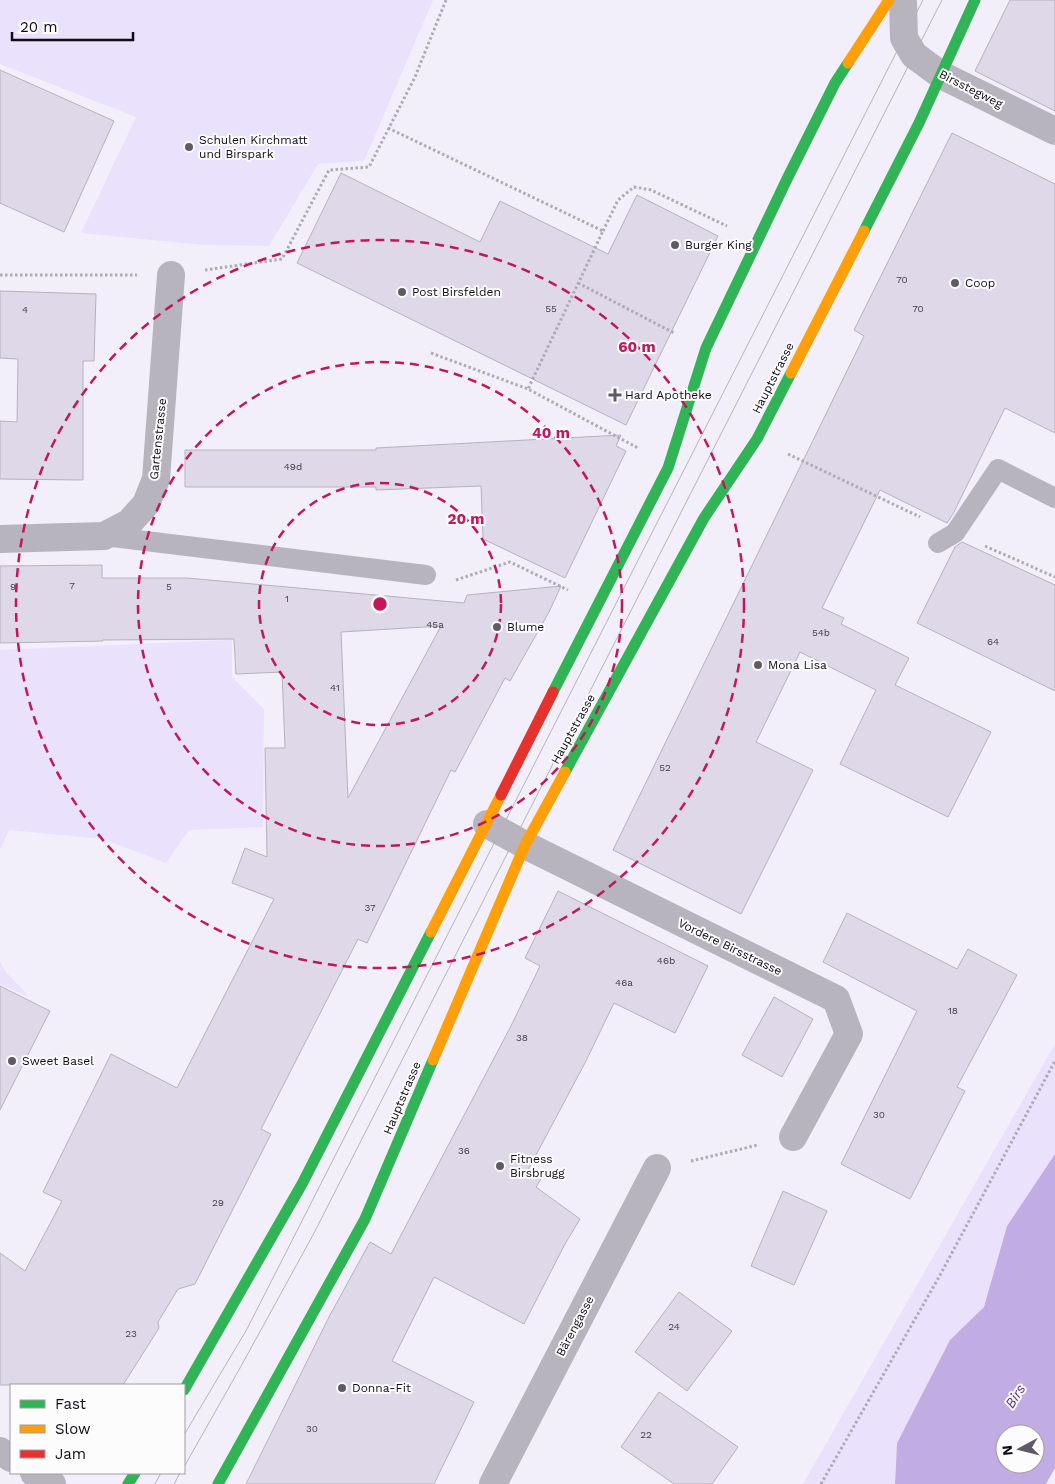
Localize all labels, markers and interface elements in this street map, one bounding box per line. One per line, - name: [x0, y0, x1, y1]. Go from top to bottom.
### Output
- scale bar: [12, 10, 134, 42]
- text: 20 m: [20, 18, 58, 36]
- street label: Birsstegweg: [937, 67, 1006, 111]
- place label: Schulen Kirchmatt und Birspark: [199, 133, 308, 161]
- marker: Schulen Kirchmatt und Birspark: [183, 141, 195, 153]
- place label: Burger King: [685, 238, 752, 252]
- marker: Burger King: [669, 239, 681, 251]
- house number: 70: [896, 274, 908, 285]
- place label: Coop: [965, 276, 995, 290]
- marker: Coop: [949, 277, 961, 289]
- place label: Post Birsfelden: [412, 285, 501, 299]
- marker: Post Birsfelden: [396, 286, 408, 298]
- house number: 55: [545, 303, 557, 314]
- house number: 70: [912, 303, 924, 314]
- house number: 4: [22, 304, 28, 315]
- text: 60 m: [618, 338, 656, 356]
- street label: Hauptstrasse: [749, 340, 797, 416]
- place label: Hard Apotheke: [625, 388, 712, 402]
- marker: Hard Apotheke: [609, 389, 621, 401]
- street label: Gartenstrasse: [147, 397, 169, 480]
- text: 40 m: [532, 424, 570, 442]
- house number: 49d: [284, 461, 302, 472]
- text: 20 m: [447, 510, 485, 528]
- house number: 7: [69, 580, 75, 591]
- house number: 9: [10, 581, 16, 592]
- house number: 5: [166, 581, 172, 592]
- house number: 1: [285, 593, 289, 604]
- centre of rings: [371, 595, 389, 613]
- house number: 45a: [426, 619, 444, 630]
- place label: Blume: [507, 620, 544, 634]
- marker: Blume: [491, 621, 503, 633]
- house number: 54b: [812, 627, 830, 638]
- house number: 64: [987, 636, 999, 647]
- place label: Mona Lisa: [768, 658, 827, 672]
- marker: Mona Lisa: [752, 659, 764, 671]
- house number: 41: [330, 682, 340, 693]
- street label: Hauptstrasse: [548, 692, 598, 766]
- house number: 52: [659, 762, 671, 773]
- house number: 37: [364, 902, 376, 913]
- street label: Vordere Birsstrasse: [676, 916, 784, 978]
- house number: 46b: [657, 955, 675, 966]
- house number: 46a: [615, 977, 633, 988]
- house number: 18: [948, 1005, 958, 1016]
- house number: 38: [516, 1032, 528, 1043]
- place label: Sweet Basel: [22, 1054, 94, 1068]
- marker: Sweet Basel: [6, 1055, 18, 1067]
- street label: Hauptstrasse: [380, 1059, 424, 1137]
- house number: 30: [873, 1109, 885, 1120]
- house number: 36: [458, 1145, 470, 1156]
- place label: Fitness Birsbrugg: [510, 1152, 565, 1180]
- marker: Fitness Birsbrugg: [494, 1160, 506, 1172]
- house number: 29: [212, 1197, 224, 1208]
- street label: Bärengasse: [553, 1293, 597, 1359]
- house number: 24: [668, 1321, 680, 1332]
- house number: 23: [125, 1328, 137, 1339]
- place label: Donna-Fit: [352, 1381, 411, 1395]
- water label: Birs: [1001, 1381, 1029, 1411]
- marker: Donna-Fit: [336, 1382, 348, 1394]
- legend: [10, 1384, 185, 1474]
- text: Fast: [55, 1395, 87, 1413]
- text: Slow: [55, 1420, 91, 1438]
- house number: 30: [306, 1423, 318, 1434]
- north arrow: [995, 1424, 1045, 1474]
- house number: 22: [640, 1429, 652, 1440]
- text: N: [999, 1444, 1016, 1457]
- text: Jam: [55, 1445, 86, 1463]

